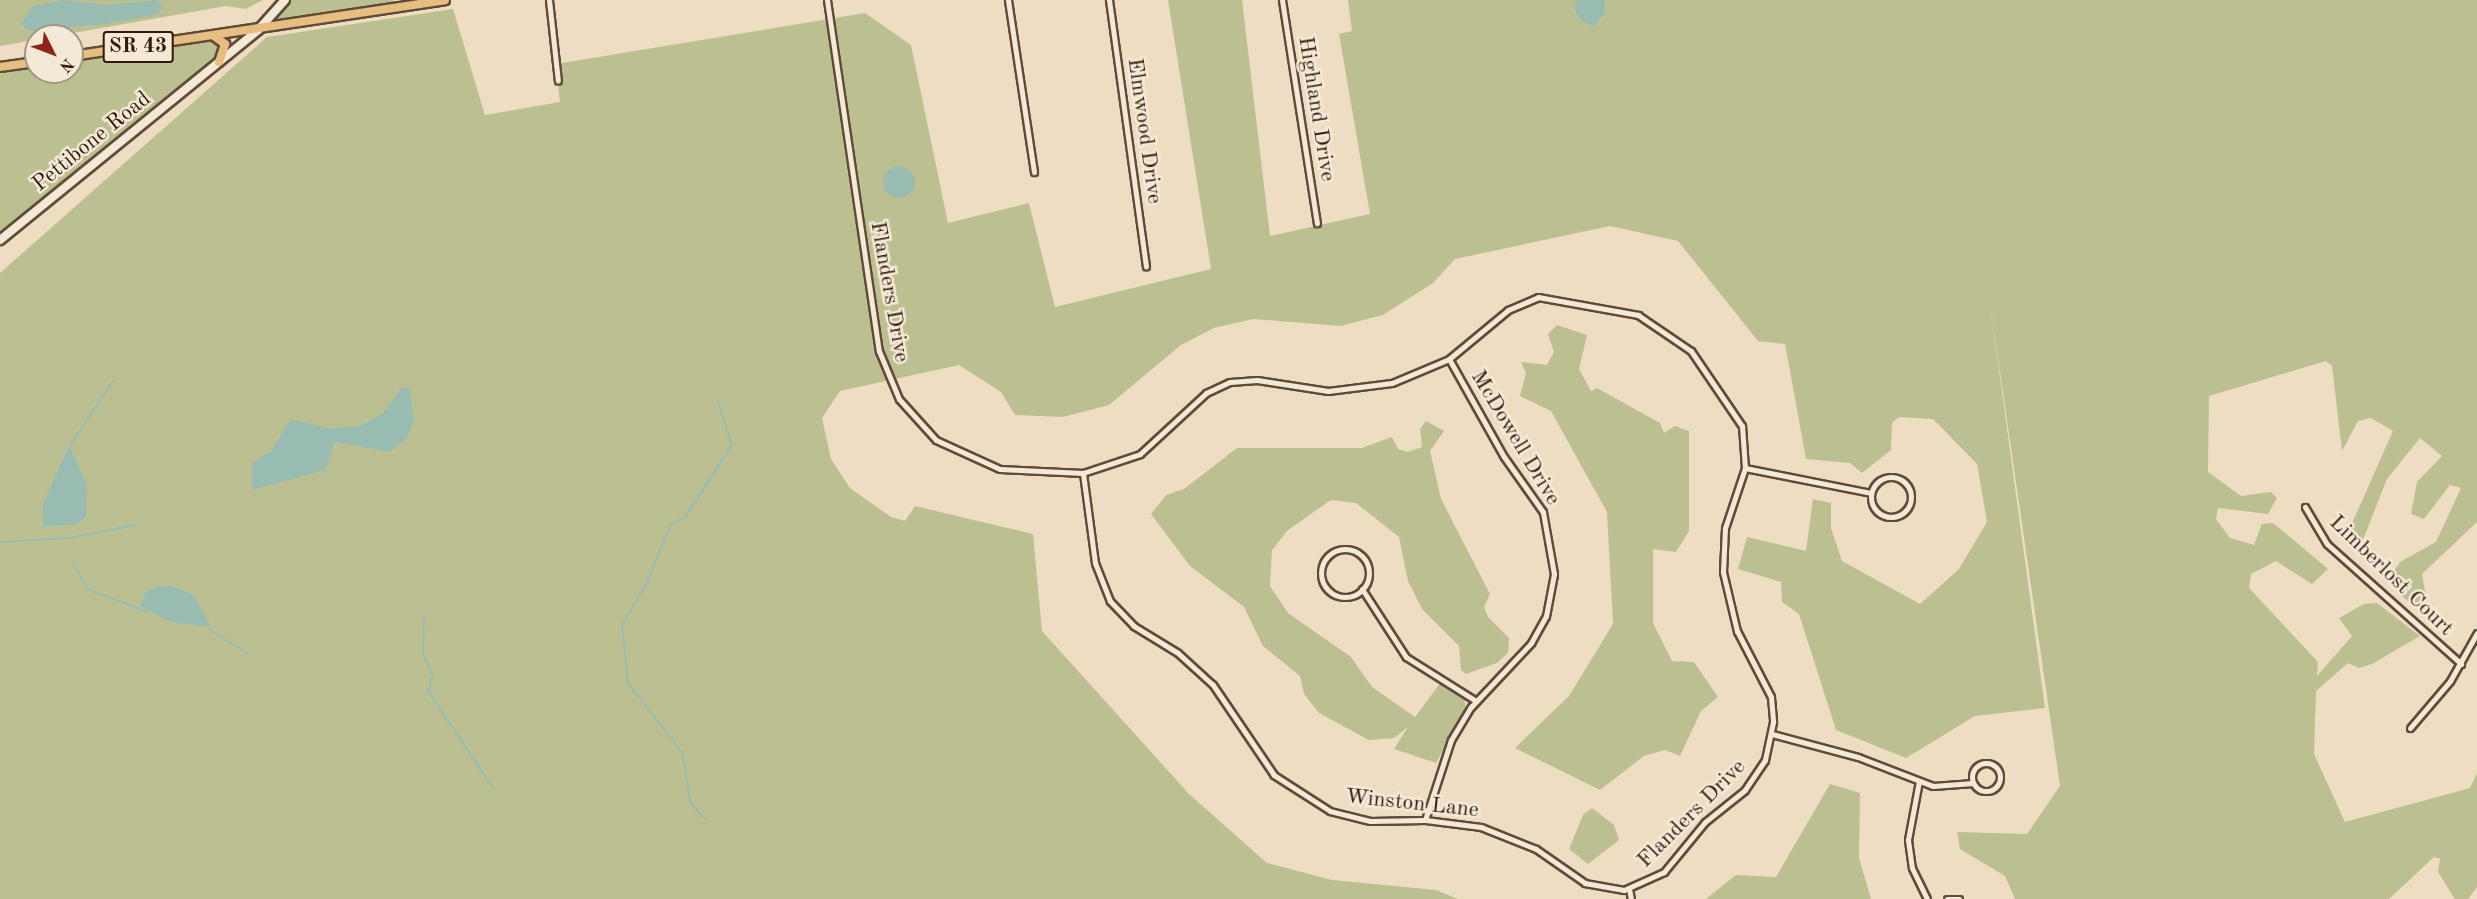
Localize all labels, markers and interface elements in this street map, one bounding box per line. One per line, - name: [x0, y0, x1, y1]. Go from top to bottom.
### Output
- north arrow: [24, 24, 84, 84]
- road number: SR 43: [102, 29, 174, 65]
- street label: Highland Drive: [1292, 35, 1340, 183]
- text: N: [56, 55, 76, 75]
- street label: Elmwood Drive: [1121, 56, 1167, 206]
- street label: Pettibone Road: [27, 86, 157, 198]
- street label: Flanders Drive: [864, 219, 914, 365]
- street label: McDowell Drive: [1464, 366, 1566, 510]
- street label: Limberlost Court: [2323, 510, 2459, 642]
- street label: Flanders Drive: [1632, 754, 1752, 874]
- street label: Winston Lane: [1344, 784, 1480, 824]

